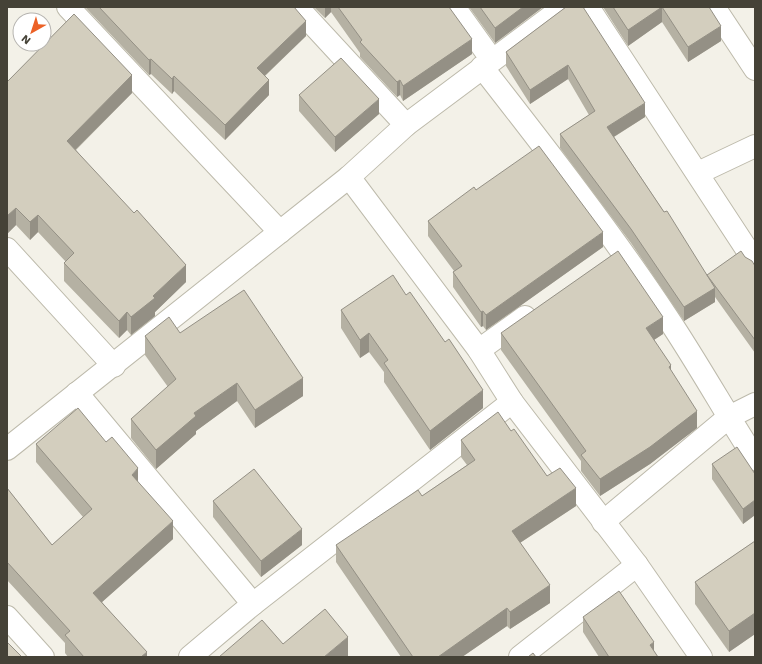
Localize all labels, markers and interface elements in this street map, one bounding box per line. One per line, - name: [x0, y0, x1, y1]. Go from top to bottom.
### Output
- north arrow: [12, 12, 52, 52]
- text: N: [19, 32, 33, 47]

